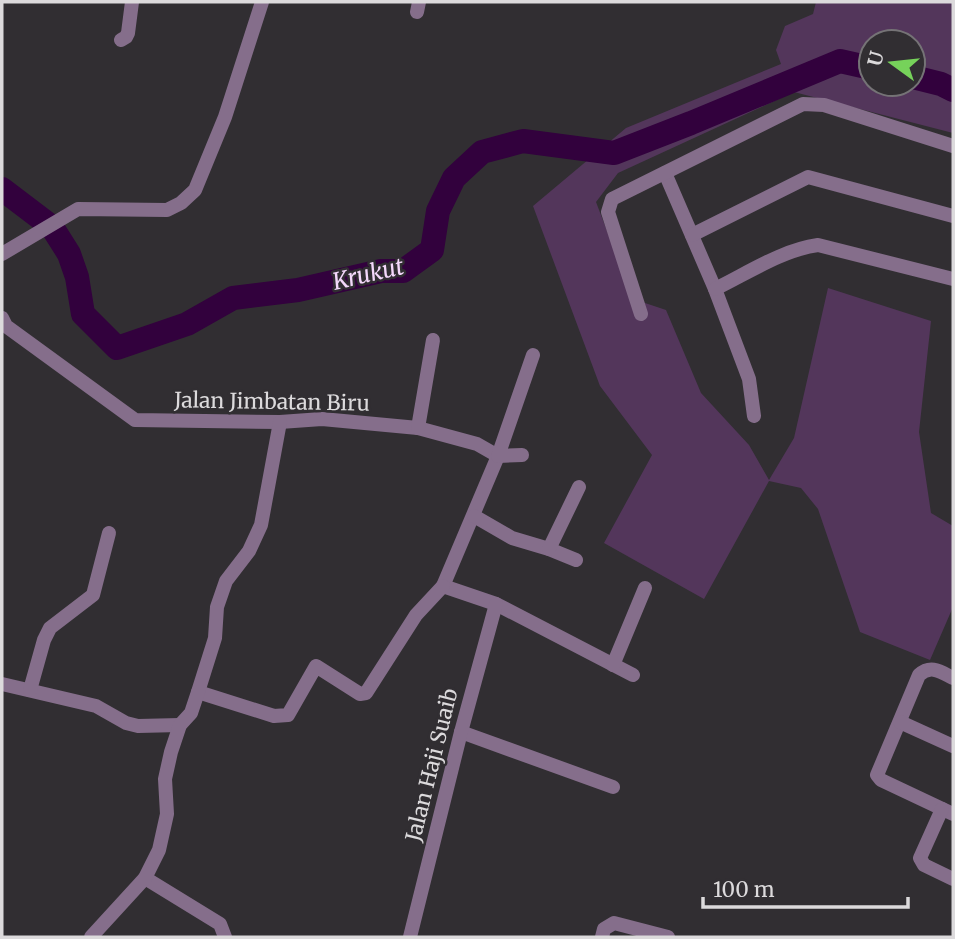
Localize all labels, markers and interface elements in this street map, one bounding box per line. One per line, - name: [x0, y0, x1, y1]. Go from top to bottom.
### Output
- north arrow: [857, 28, 927, 98]
- text: U: [862, 49, 889, 69]
- water label: Krukut: [329, 251, 406, 296]
- street label: Jalan Jimbatan Biru: [173, 386, 370, 417]
- street label: Jalan Haji Suaib: [399, 686, 464, 845]
- scale bar: [703, 866, 908, 910]
- text: 100 m: [713, 876, 775, 903]

